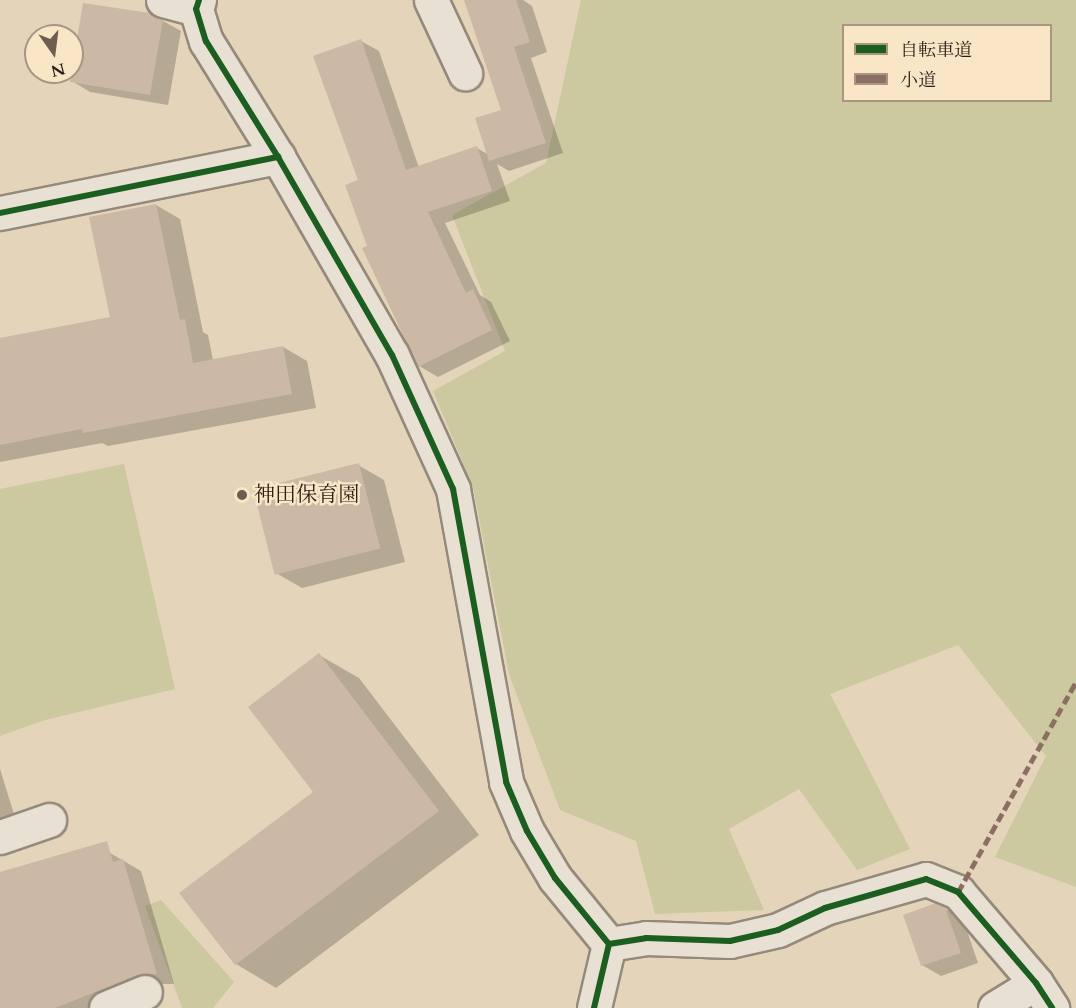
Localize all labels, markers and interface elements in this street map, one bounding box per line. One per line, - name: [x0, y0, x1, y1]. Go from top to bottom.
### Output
- north arrow: [24, 24, 84, 84]
- legend: [842, 24, 1052, 102]
- text: 自転車道: [900, 38, 972, 63]
- text: N: [48, 57, 67, 82]
- text: 小道: [900, 68, 936, 93]
- place label: 神田保育園: [254, 482, 359, 508]
- marker: 神田保育園: [235, 488, 249, 502]

